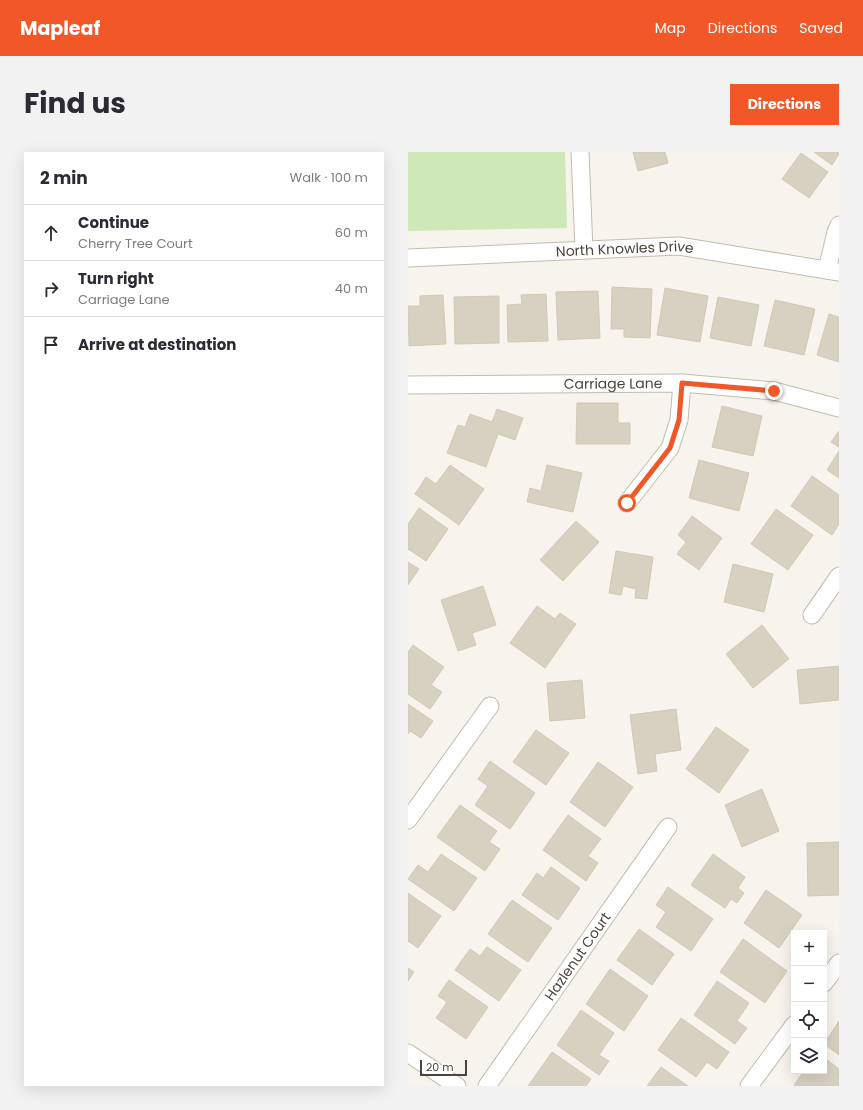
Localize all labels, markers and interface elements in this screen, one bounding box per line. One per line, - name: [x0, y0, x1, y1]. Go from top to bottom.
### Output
- text: Mapleaf: [20, 15, 100, 42]
- text: Map: [655, 18, 686, 38]
- text: Directions: [708, 18, 777, 38]
- text: Saved: [799, 18, 843, 38]
- text: Find us: [24, 84, 126, 123]
- button: Directions: [730, 84, 839, 125]
- text: 2 min: [40, 166, 88, 190]
- text: Walk · 100 m: [290, 168, 368, 187]
- text: Continue: [78, 212, 149, 233]
- icon: ahead: [40, 222, 62, 244]
- text: 60 m: [335, 223, 368, 242]
- text: Cherry Tree Court: [78, 234, 193, 253]
- street label: North Knowles Drive: [555, 236, 695, 261]
- text: Turn right: [78, 268, 154, 289]
- icon: right: [40, 278, 62, 300]
- text: 40 m: [335, 279, 368, 298]
- text: Carriage Lane: [78, 290, 170, 309]
- icon: arrive: [40, 334, 62, 356]
- text: Arrive at destination: [78, 334, 236, 355]
- street label: Carriage Lane: [564, 373, 663, 394]
- route end: [765, 382, 783, 400]
- route start: [618, 494, 636, 512]
- street label: Hazlenut Court: [540, 908, 615, 1005]
- map controls: [791, 930, 827, 1074]
- button: +: [791, 930, 827, 966]
- button: −: [791, 966, 827, 1002]
- button: locate: [791, 1002, 827, 1038]
- button: layers: [791, 1038, 827, 1074]
- scale bar: [420, 1058, 467, 1077]
- text: 20 m: [426, 1059, 454, 1075]

